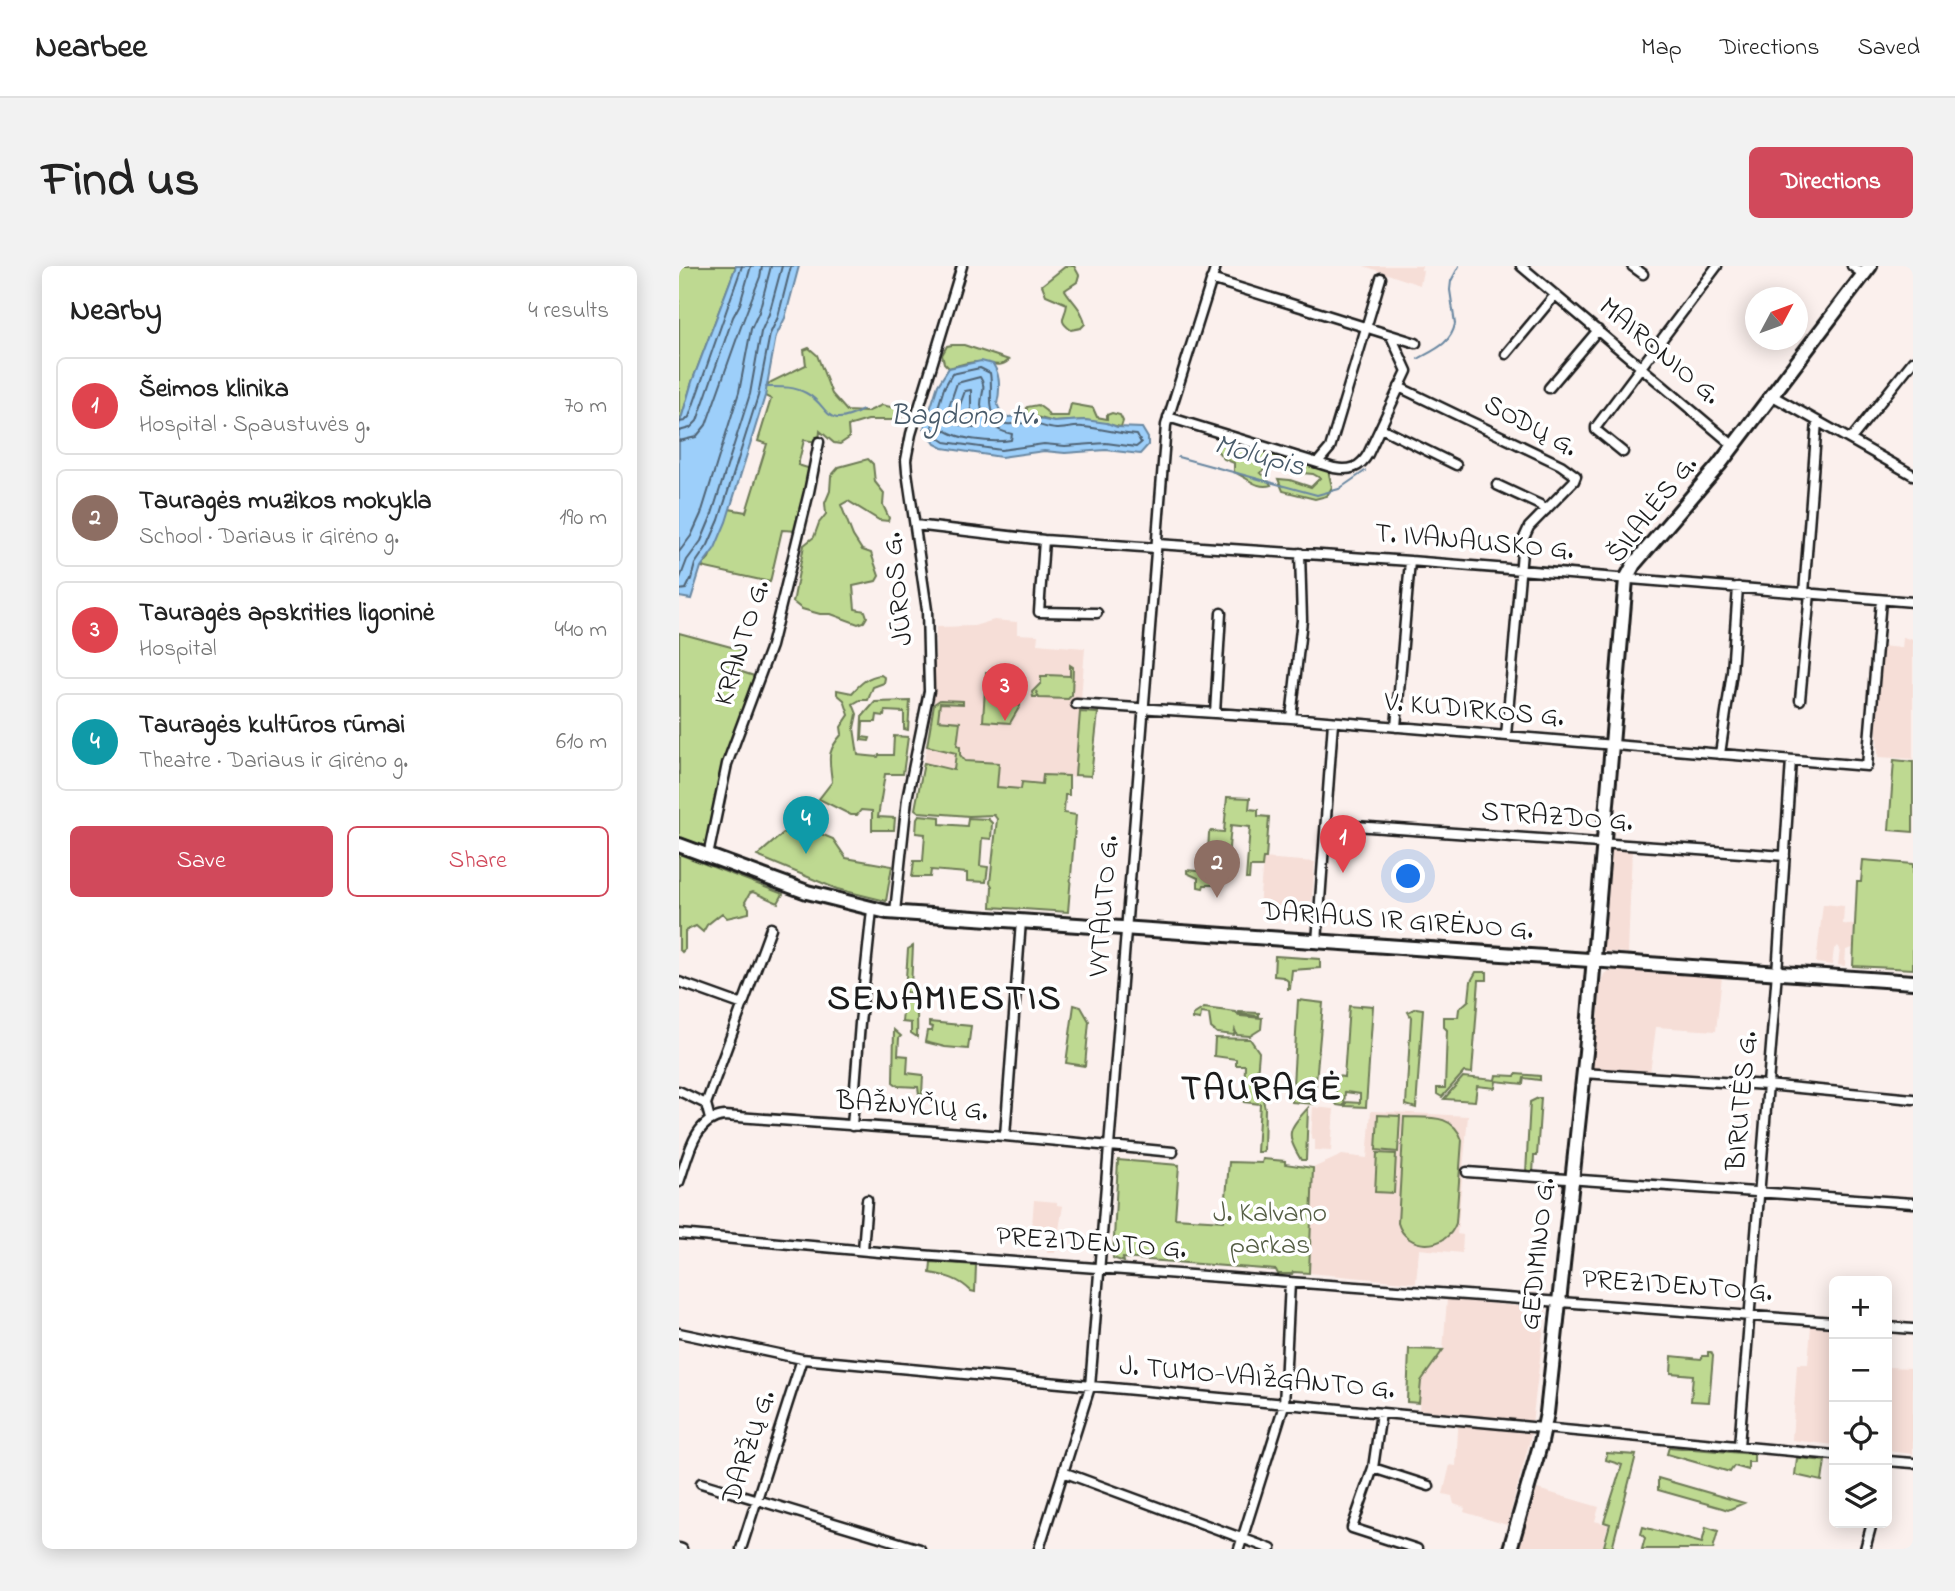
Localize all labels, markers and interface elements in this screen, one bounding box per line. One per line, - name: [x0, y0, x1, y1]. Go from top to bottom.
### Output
- text: Nearbee: [35, 24, 147, 72]
- text: Map: [1641, 31, 1682, 66]
- text: Directions: [1720, 31, 1819, 66]
- text: Saved: [1857, 31, 1920, 66]
- text: Find us: [42, 146, 199, 218]
- button: Directions: [1749, 147, 1913, 218]
- north arrow: [1745, 287, 1808, 350]
- street label: MAIRONIO G.: [1589, 288, 1729, 416]
- text: Nearby: [70, 290, 162, 334]
- text: 4 results: [528, 295, 609, 328]
- text: Šeimos klinika: [139, 371, 289, 409]
- street label: SODŲ G.: [1476, 385, 1584, 469]
- text: 1: [91, 390, 99, 423]
- text: 70 m: [564, 390, 607, 423]
- water label: Bagdono tv.: [890, 395, 1039, 439]
- text: Hospital · Spaustuvės g.: [139, 409, 370, 442]
- water label: Molupis: [1209, 424, 1310, 490]
- street label: ŠILALĖS G.: [1598, 447, 1708, 573]
- text: Tauragės muzikos mokykla: [139, 483, 432, 521]
- text: 2: [89, 502, 101, 535]
- text: 190 m: [559, 502, 607, 535]
- street label: T. IVANAUSKO G.: [1373, 514, 1575, 572]
- text: School · Dariaus ir Girėno g.: [139, 521, 399, 554]
- street label: JŪROS G.: [873, 530, 925, 648]
- street label: KRANTO G.: [704, 575, 782, 711]
- text: Tauragės apskrities ligoninė: [139, 595, 435, 633]
- text: 3: [90, 614, 100, 647]
- text: 440 m: [555, 614, 607, 647]
- text: Hospital: [139, 633, 217, 666]
- pin: 3: [982, 663, 1028, 721]
- street label: V. KUDIRKOS G.: [1382, 683, 1565, 739]
- text: Tauragės kultūros rūmai: [139, 707, 405, 745]
- text: 4: [90, 726, 100, 759]
- text: 610 m: [556, 726, 607, 759]
- text: Theatre · Dariaus ir Girėno g.: [139, 745, 408, 778]
- street label: STRAZDO G.: [1480, 792, 1634, 844]
- pin: 4: [783, 796, 829, 854]
- pin: 1: [1320, 815, 1366, 873]
- button: Save: [70, 826, 333, 897]
- button: Share: [347, 826, 609, 897]
- street label: VYTAUTO G.: [1080, 834, 1130, 979]
- pin: 2: [1194, 840, 1240, 898]
- your location: [1391, 859, 1425, 893]
- street label: DARIAUS IR GIRĖNO G.: [1258, 892, 1535, 952]
- district label: SENAMIESTIS: [828, 975, 1062, 1026]
- street label: BIRUTĖS G.: [1716, 1030, 1770, 1173]
- district label: TAURAGĖ: [1181, 1065, 1343, 1116]
- street label: BAŽNYČIŲ G.: [834, 1081, 989, 1133]
- street label: GEDIMINO G.: [1511, 1176, 1567, 1332]
- park label: J. Kalvano parkas: [1213, 1194, 1327, 1267]
- street label: PREZIDENTO G.: [994, 1217, 1188, 1271]
- street label: PREZIDENTO G.: [1580, 1260, 1774, 1314]
- map controls: [1829, 1276, 1892, 1528]
- button: +: [1829, 1276, 1892, 1339]
- button: −: [1829, 1339, 1892, 1402]
- street label: J. TUMO-VAIŽGANTO G.: [1118, 1347, 1396, 1411]
- street label: DARŽŲ G.: [712, 1385, 788, 1510]
- button: locate: [1829, 1402, 1892, 1465]
- button: layers: [1829, 1465, 1892, 1528]

